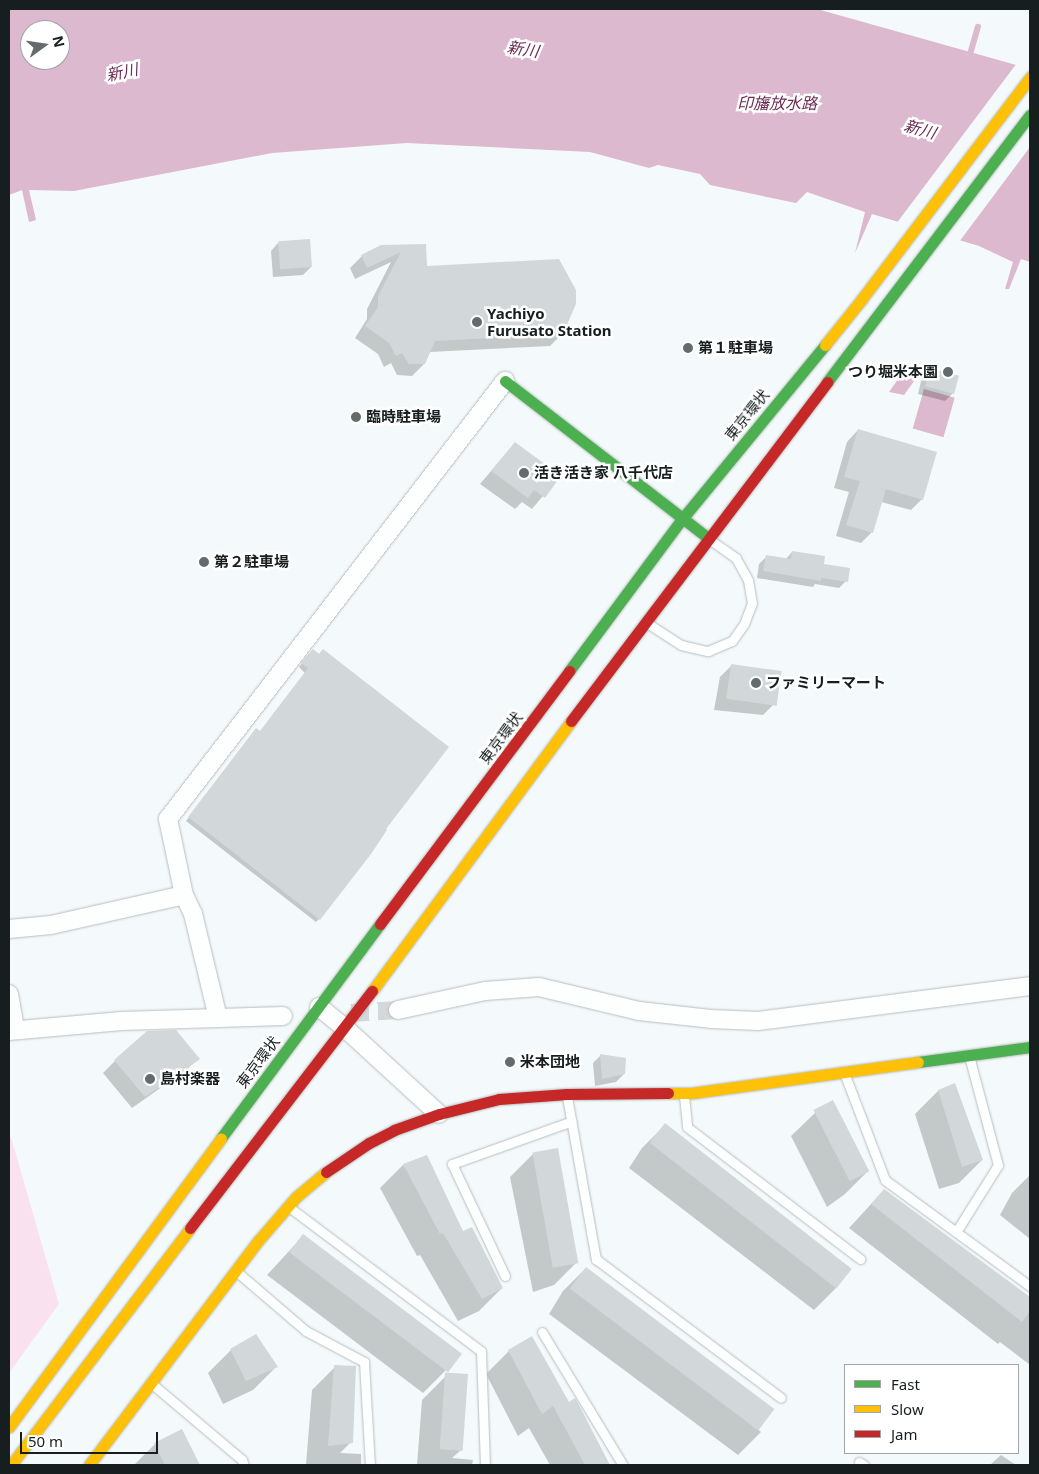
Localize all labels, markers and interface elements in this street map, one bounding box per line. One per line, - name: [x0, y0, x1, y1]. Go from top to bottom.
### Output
- north arrow: [20, 20, 70, 70]
- text: N: [48, 34, 70, 49]
- water label: 新川: [506, 37, 540, 61]
- water label: 新川: [104, 59, 140, 85]
- water label: 印旛放水路: [737, 93, 817, 113]
- water label: 新川: [902, 115, 938, 143]
- place label: Yachiyo Furusato Station: [487, 304, 612, 339]
- marker: Yachiyo Furusato Station: [471, 316, 483, 328]
- place label: 第１駐車場: [698, 339, 773, 357]
- marker: 第１駐車場: [682, 342, 694, 354]
- place label: つり堀米本園: [848, 363, 938, 381]
- marker: つり堀米本園: [942, 366, 954, 378]
- street label: 東京環状: [721, 386, 773, 444]
- place label: 臨時駐車場: [366, 408, 441, 426]
- marker: 臨時駐車場: [350, 411, 362, 423]
- place label: 活き活き家 八千代店: [534, 464, 673, 482]
- marker: 活き活き家 八千代店: [518, 467, 530, 479]
- place label: 第２駐車場: [214, 553, 289, 571]
- marker: 第２駐車場: [198, 556, 210, 568]
- place label: ファミリーマート: [766, 674, 886, 692]
- marker: ファミリーマート: [750, 677, 762, 689]
- street label: 東京環状: [476, 709, 526, 767]
- street label: 東京環状: [233, 1033, 283, 1091]
- place label: 米本団地: [520, 1053, 580, 1071]
- marker: 米本団地: [504, 1056, 516, 1068]
- place label: 島村楽器: [160, 1070, 220, 1088]
- marker: 島村楽器: [144, 1073, 156, 1085]
- legend: [844, 1364, 1019, 1454]
- text: Fast: [891, 1374, 920, 1394]
- text: Slow: [891, 1399, 924, 1419]
- scale bar: [22, 1422, 160, 1454]
- text: Jam: [891, 1424, 918, 1444]
- text: 50 m: [28, 1431, 63, 1451]

